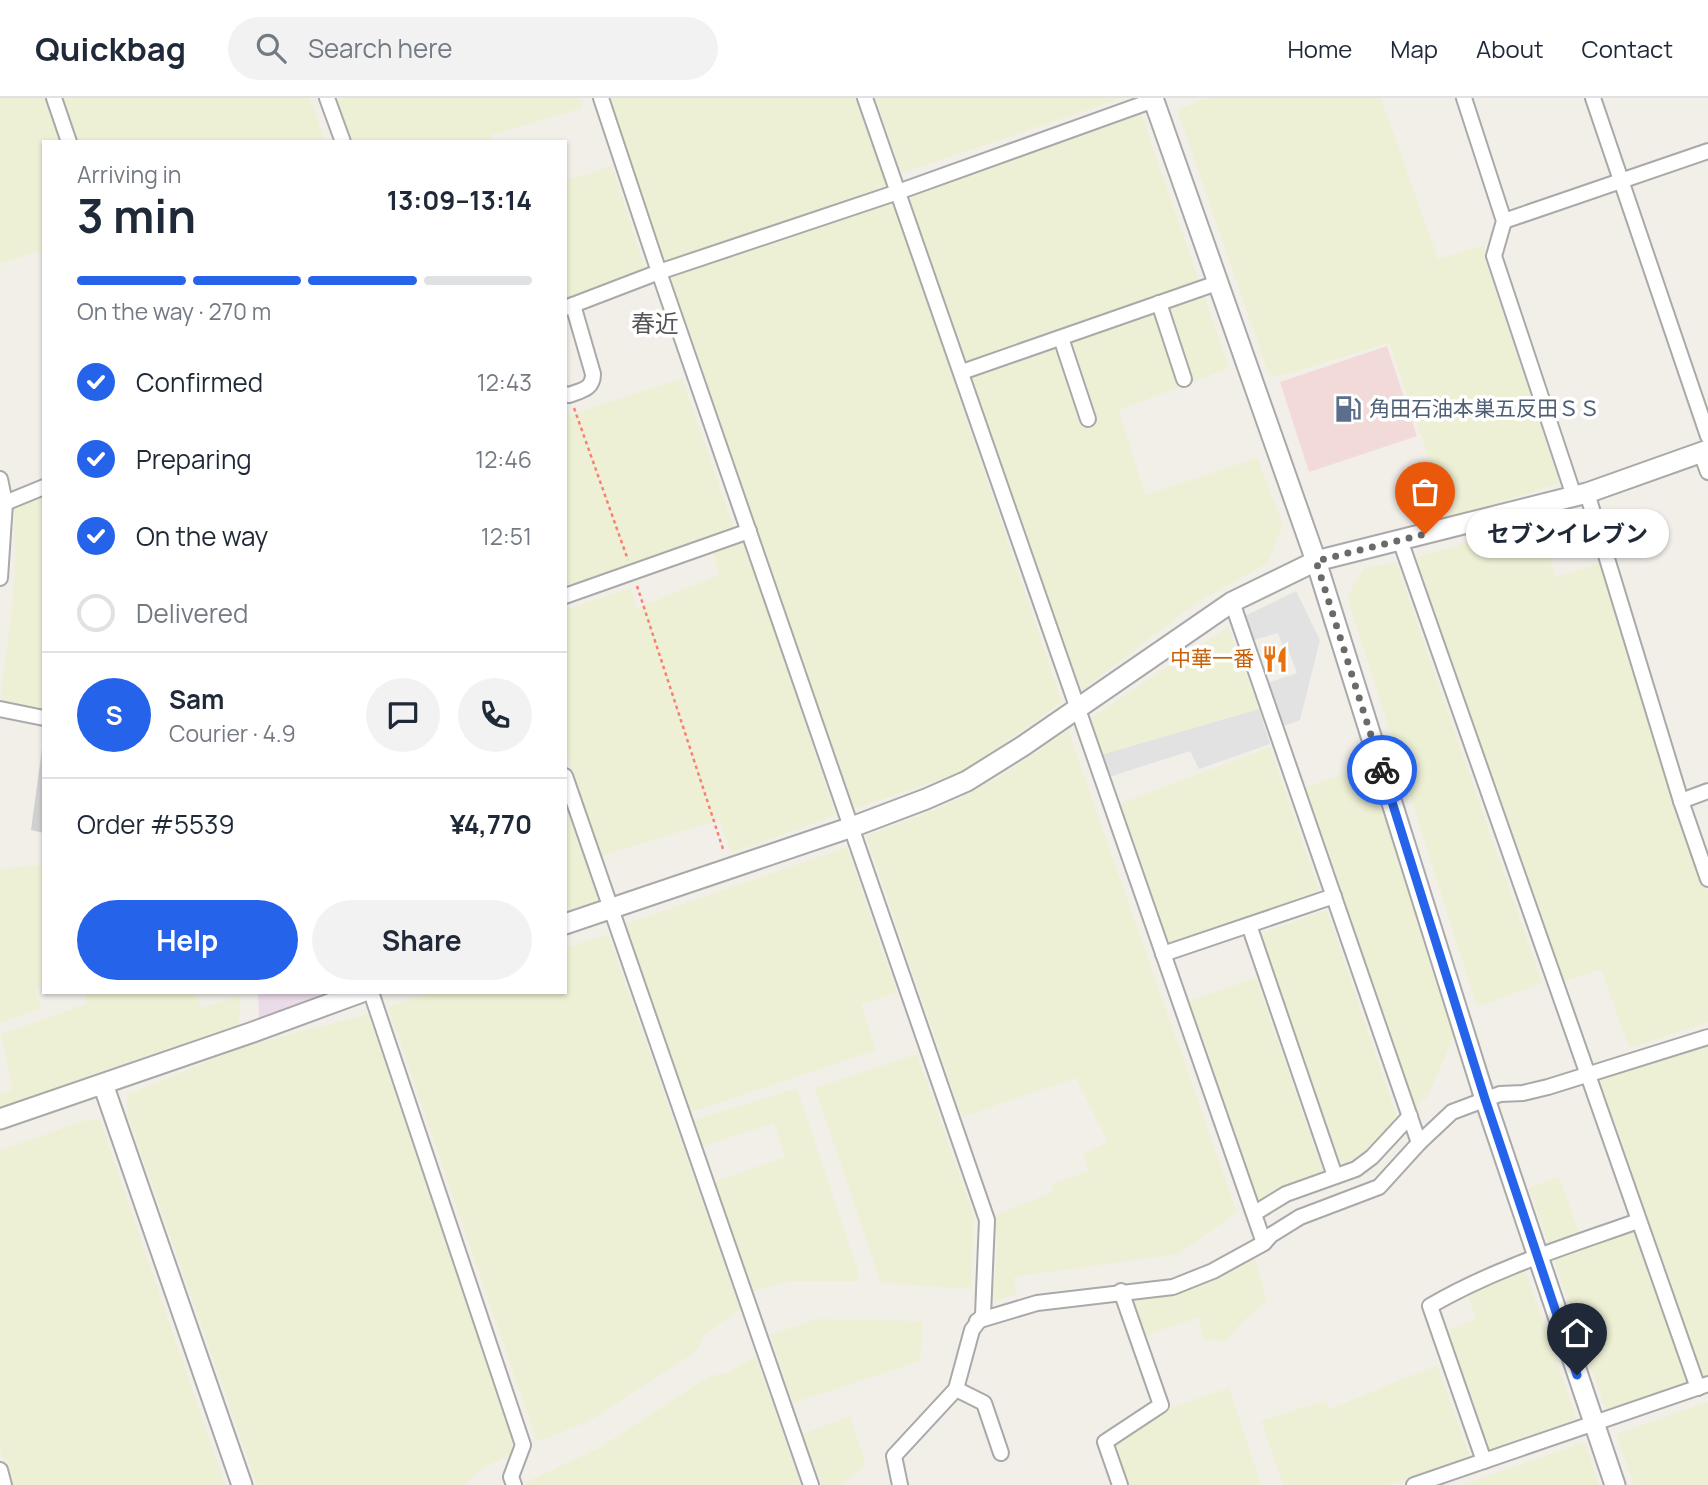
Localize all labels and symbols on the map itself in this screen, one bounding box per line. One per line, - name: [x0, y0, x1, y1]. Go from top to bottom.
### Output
- district label: 春近: [631, 306, 679, 339]
- fuel station icon: 角田石油本巣五反田ＳＳ: [1333, 394, 1363, 424]
- place label: 角田石油本巣五反田ＳＳ: [1369, 394, 1600, 422]
- pin: [1395, 462, 1455, 534]
- callout: セブンイレブン: [1467, 510, 1670, 558]
- place label: 中華一番: [1170, 644, 1254, 672]
- restaurant icon: 中華一番: [1260, 644, 1290, 674]
- courier: [1347, 735, 1417, 805]
- pin: [1547, 1303, 1607, 1375]

